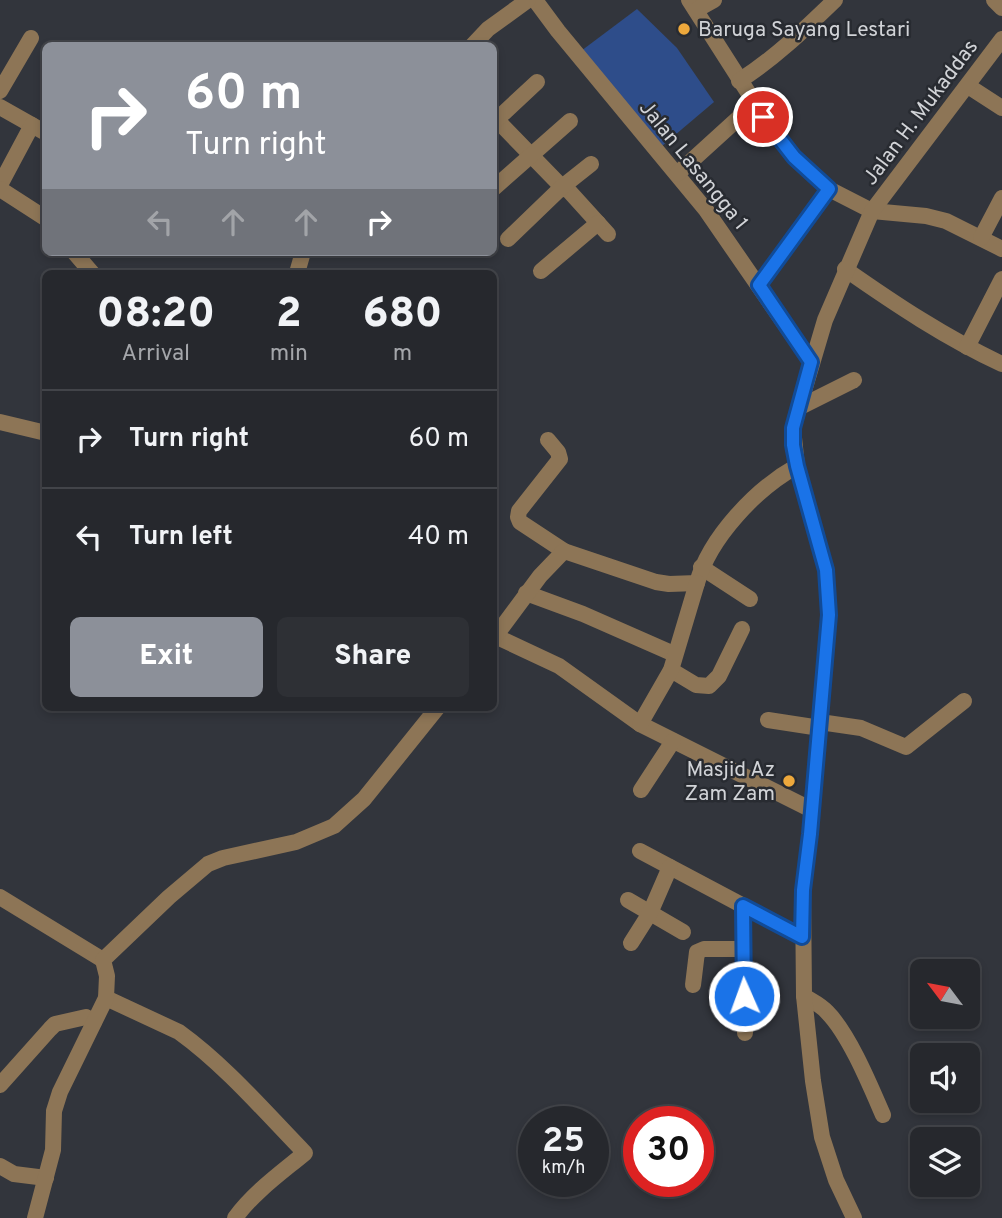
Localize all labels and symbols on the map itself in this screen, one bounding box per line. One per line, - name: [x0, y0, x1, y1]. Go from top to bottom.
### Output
- place label: Baruga Sayang Lestari: [698, 17, 910, 44]
- marker: Baruga Sayang Lestari: [676, 21, 692, 37]
- street label: Jalan H. Mukaddas: [858, 35, 985, 191]
- pin: [733, 87, 793, 147]
- street label: Jalan Lasangga 1: [632, 95, 754, 236]
- place label: Masjid Az Zam Zam: [685, 757, 775, 808]
- marker: Masjid Az Zam Zam: [781, 773, 797, 789]
- position arrow: [707, 959, 781, 1033]
- north arrow: [910, 959, 980, 1029]
- speed limit sign: 30: [623, 1106, 714, 1197]

